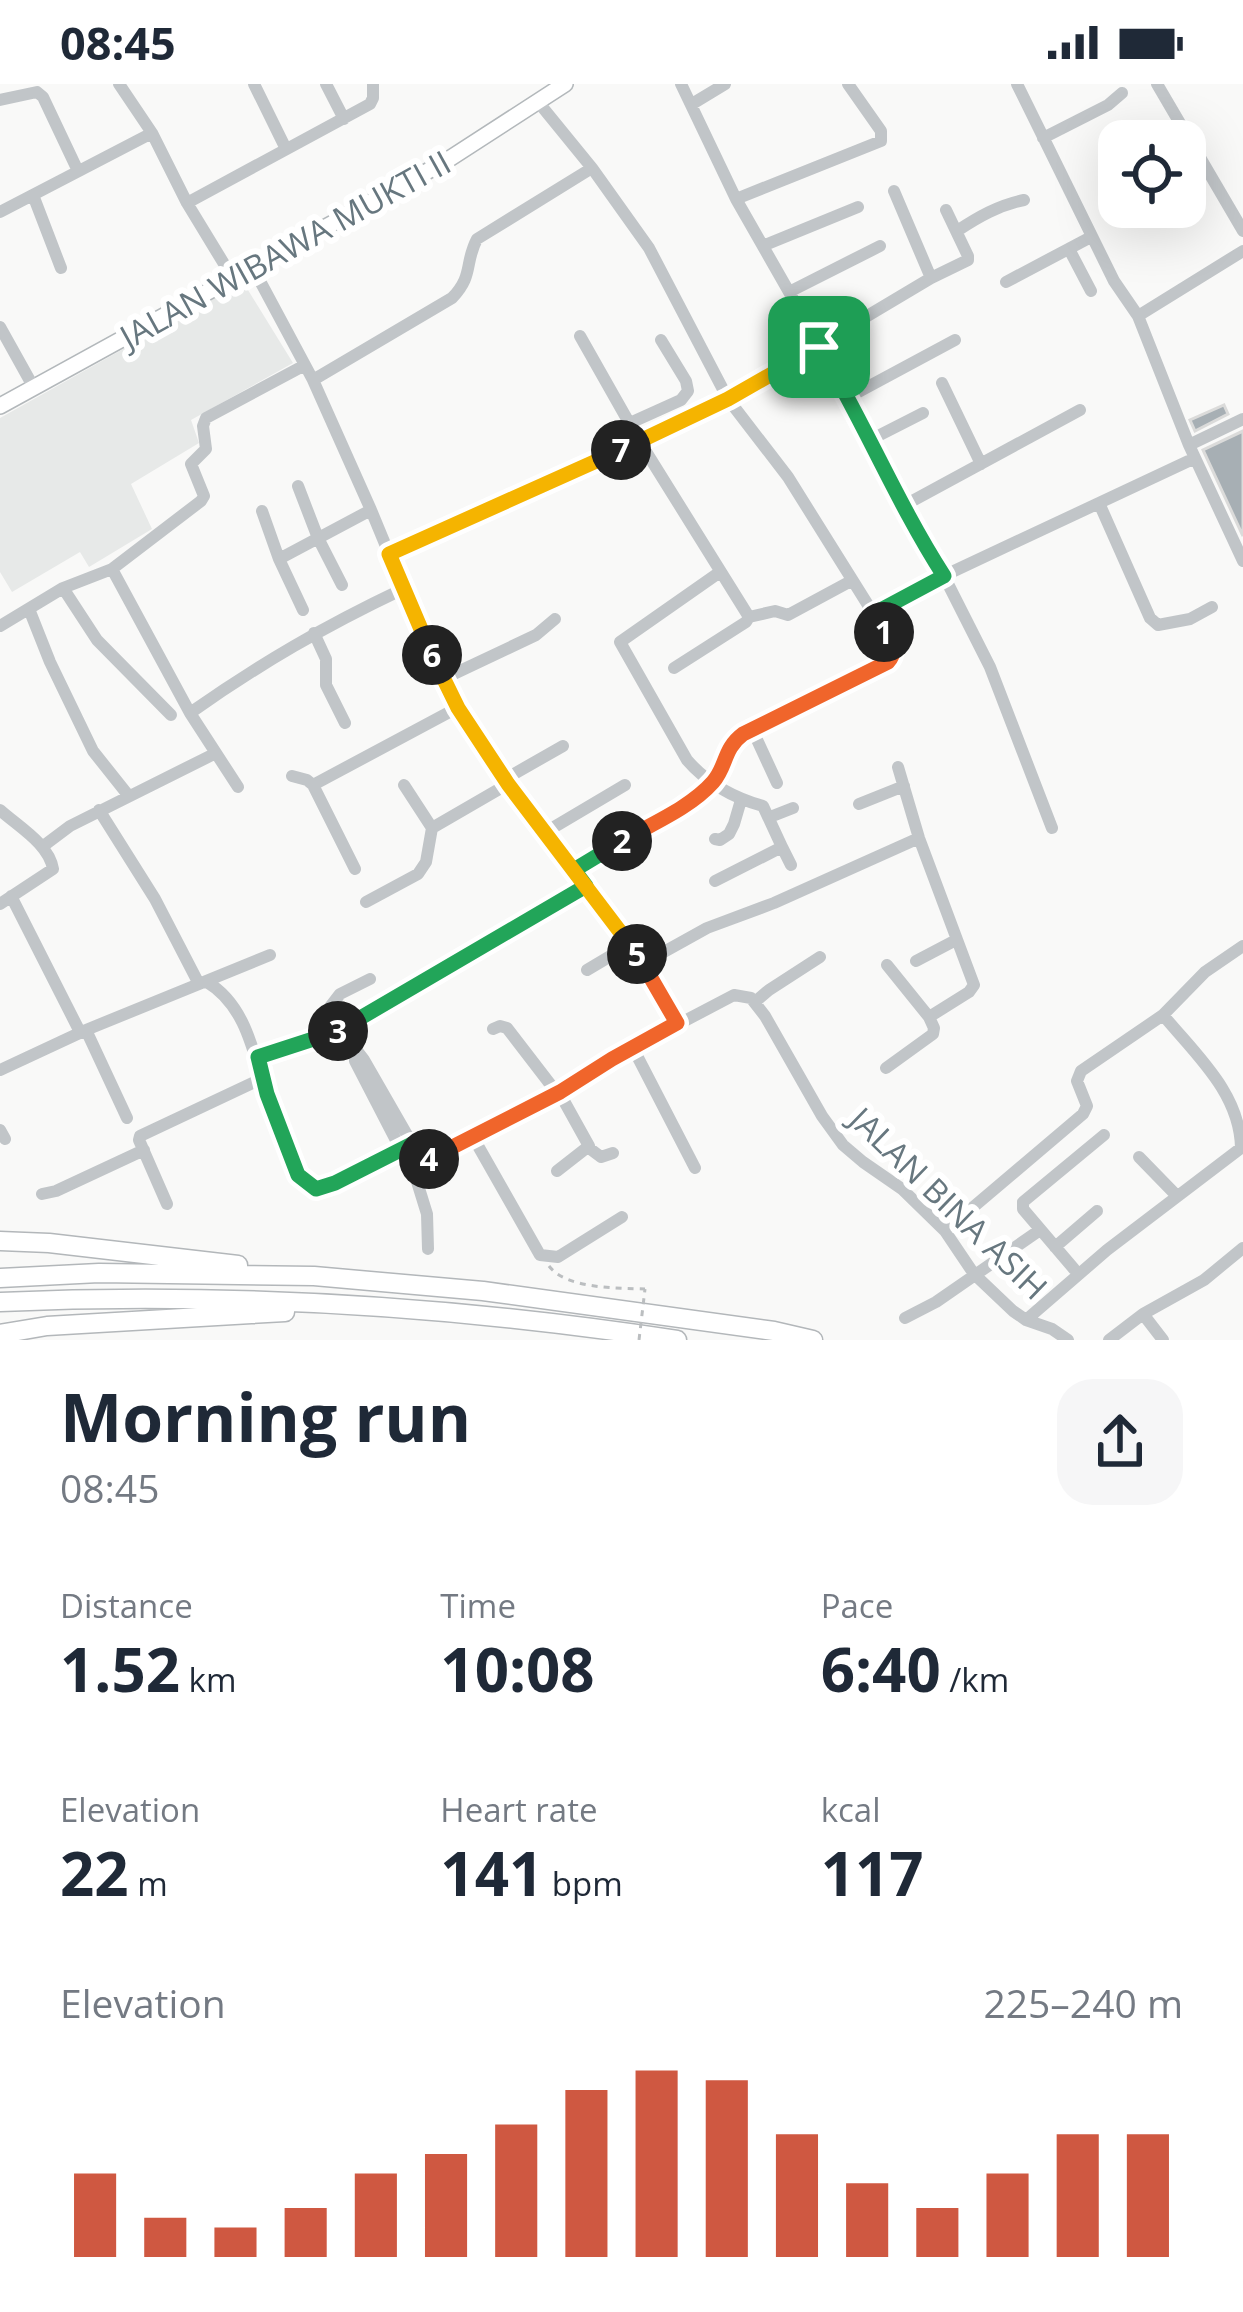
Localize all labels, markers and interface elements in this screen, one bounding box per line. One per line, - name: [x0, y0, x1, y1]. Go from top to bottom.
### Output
- text: 08:45: [60, 12, 176, 73]
- map controls: [1098, 120, 1206, 228]
- button: locate: [1098, 120, 1206, 228]
- street label: JALAN WIBAWA MUKTI II: [109, 139, 458, 360]
- pin: [768, 296, 870, 398]
- icon: arrive: [786, 314, 852, 380]
- pin: 7: [591, 420, 651, 480]
- text: 7: [612, 427, 630, 472]
- pin: 1: [854, 602, 914, 662]
- text: 1: [875, 609, 893, 654]
- pin: 6: [402, 625, 462, 685]
- text: 6: [423, 632, 441, 677]
- pin: 2: [592, 811, 652, 871]
- text: 2: [613, 818, 631, 863]
- pin: 5: [607, 924, 667, 984]
- text: 5: [628, 931, 646, 976]
- pin: 3: [308, 1001, 368, 1061]
- text: 3: [329, 1008, 347, 1053]
- street label: JALAN BINA ASIH: [838, 1095, 1058, 1309]
- pin: 4: [399, 1129, 459, 1189]
- text: 4: [420, 1136, 438, 1181]
- text: Morning run: [60, 1371, 471, 1461]
- button: share: [1057, 1379, 1183, 1505]
- text: 08:45: [60, 1461, 159, 1514]
- text: Distance: [60, 1583, 193, 1628]
- text: Time: [440, 1583, 516, 1628]
- text: Pace: [821, 1583, 893, 1628]
- text: 1.52: [60, 1628, 180, 1710]
- text: 10:08: [440, 1628, 595, 1710]
- text: 6:40: [821, 1628, 941, 1710]
- text: km: [180, 1657, 237, 1702]
- text: /km: [941, 1657, 1009, 1702]
- text: Elevation: [60, 1787, 200, 1832]
- text: Heart rate: [440, 1787, 597, 1832]
- text: kcal: [821, 1787, 880, 1832]
- text: 22: [60, 1832, 129, 1914]
- text: 141: [440, 1832, 543, 1914]
- text: 117: [821, 1832, 924, 1914]
- text: m: [129, 1861, 168, 1906]
- text: bpm: [543, 1861, 623, 1906]
- text: Elevation: [60, 1976, 226, 2029]
- text: 225–240 m: [983, 1976, 1183, 2029]

